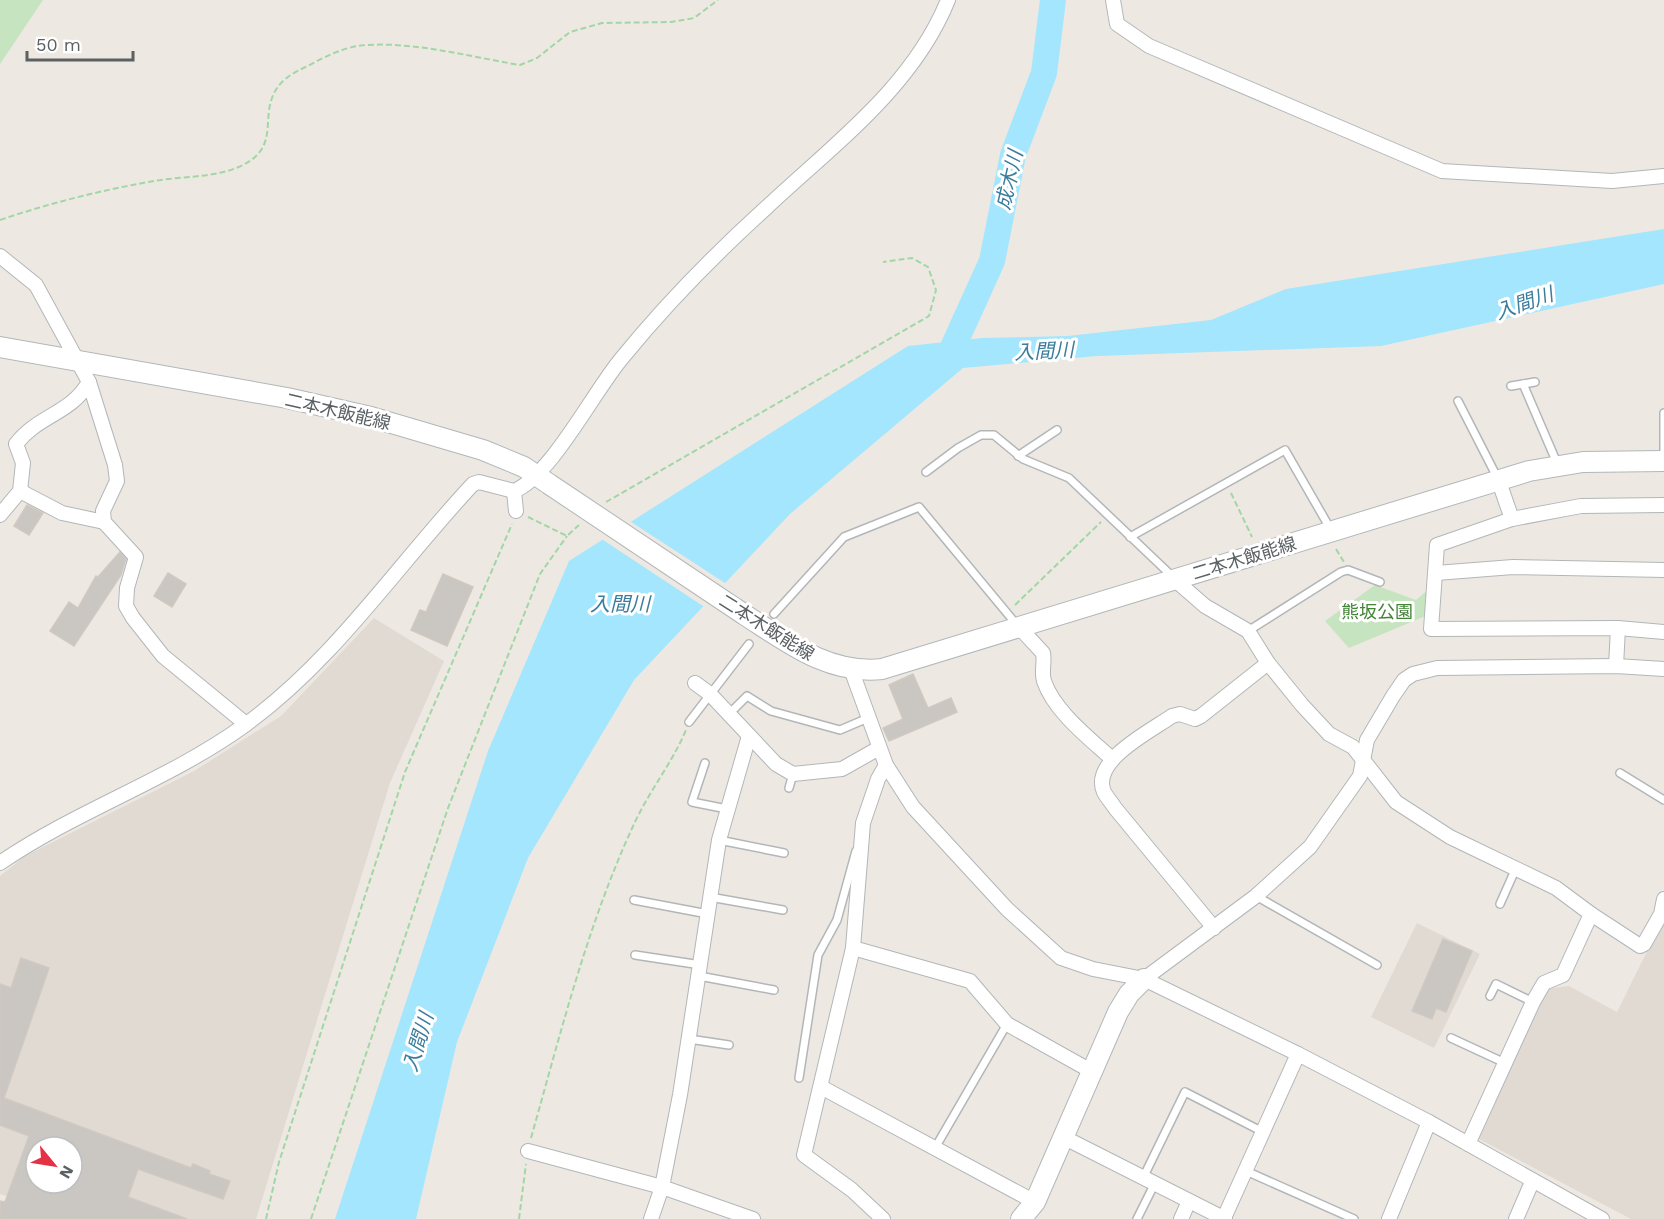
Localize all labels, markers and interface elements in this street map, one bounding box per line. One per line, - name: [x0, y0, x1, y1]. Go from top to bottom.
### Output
- scale bar: [27, 24, 134, 62]
- text: 50 m: [36, 34, 81, 55]
- water label: 成木川: [991, 146, 1028, 212]
- water label: 入間川: [1492, 281, 1558, 324]
- water label: 入間川: [1013, 337, 1077, 365]
- street label: 二本木飯能線: [283, 389, 393, 433]
- street label: 二本木飯能線: [1189, 532, 1299, 584]
- street label: 二本木飯能線: [716, 589, 818, 665]
- water label: 入間川: [590, 592, 652, 616]
- park label: 熊坂公園: [1341, 601, 1413, 622]
- water label: 入間川: [398, 1008, 439, 1074]
- north arrow: [24, 1135, 84, 1195]
- text: N: [55, 1162, 78, 1182]

